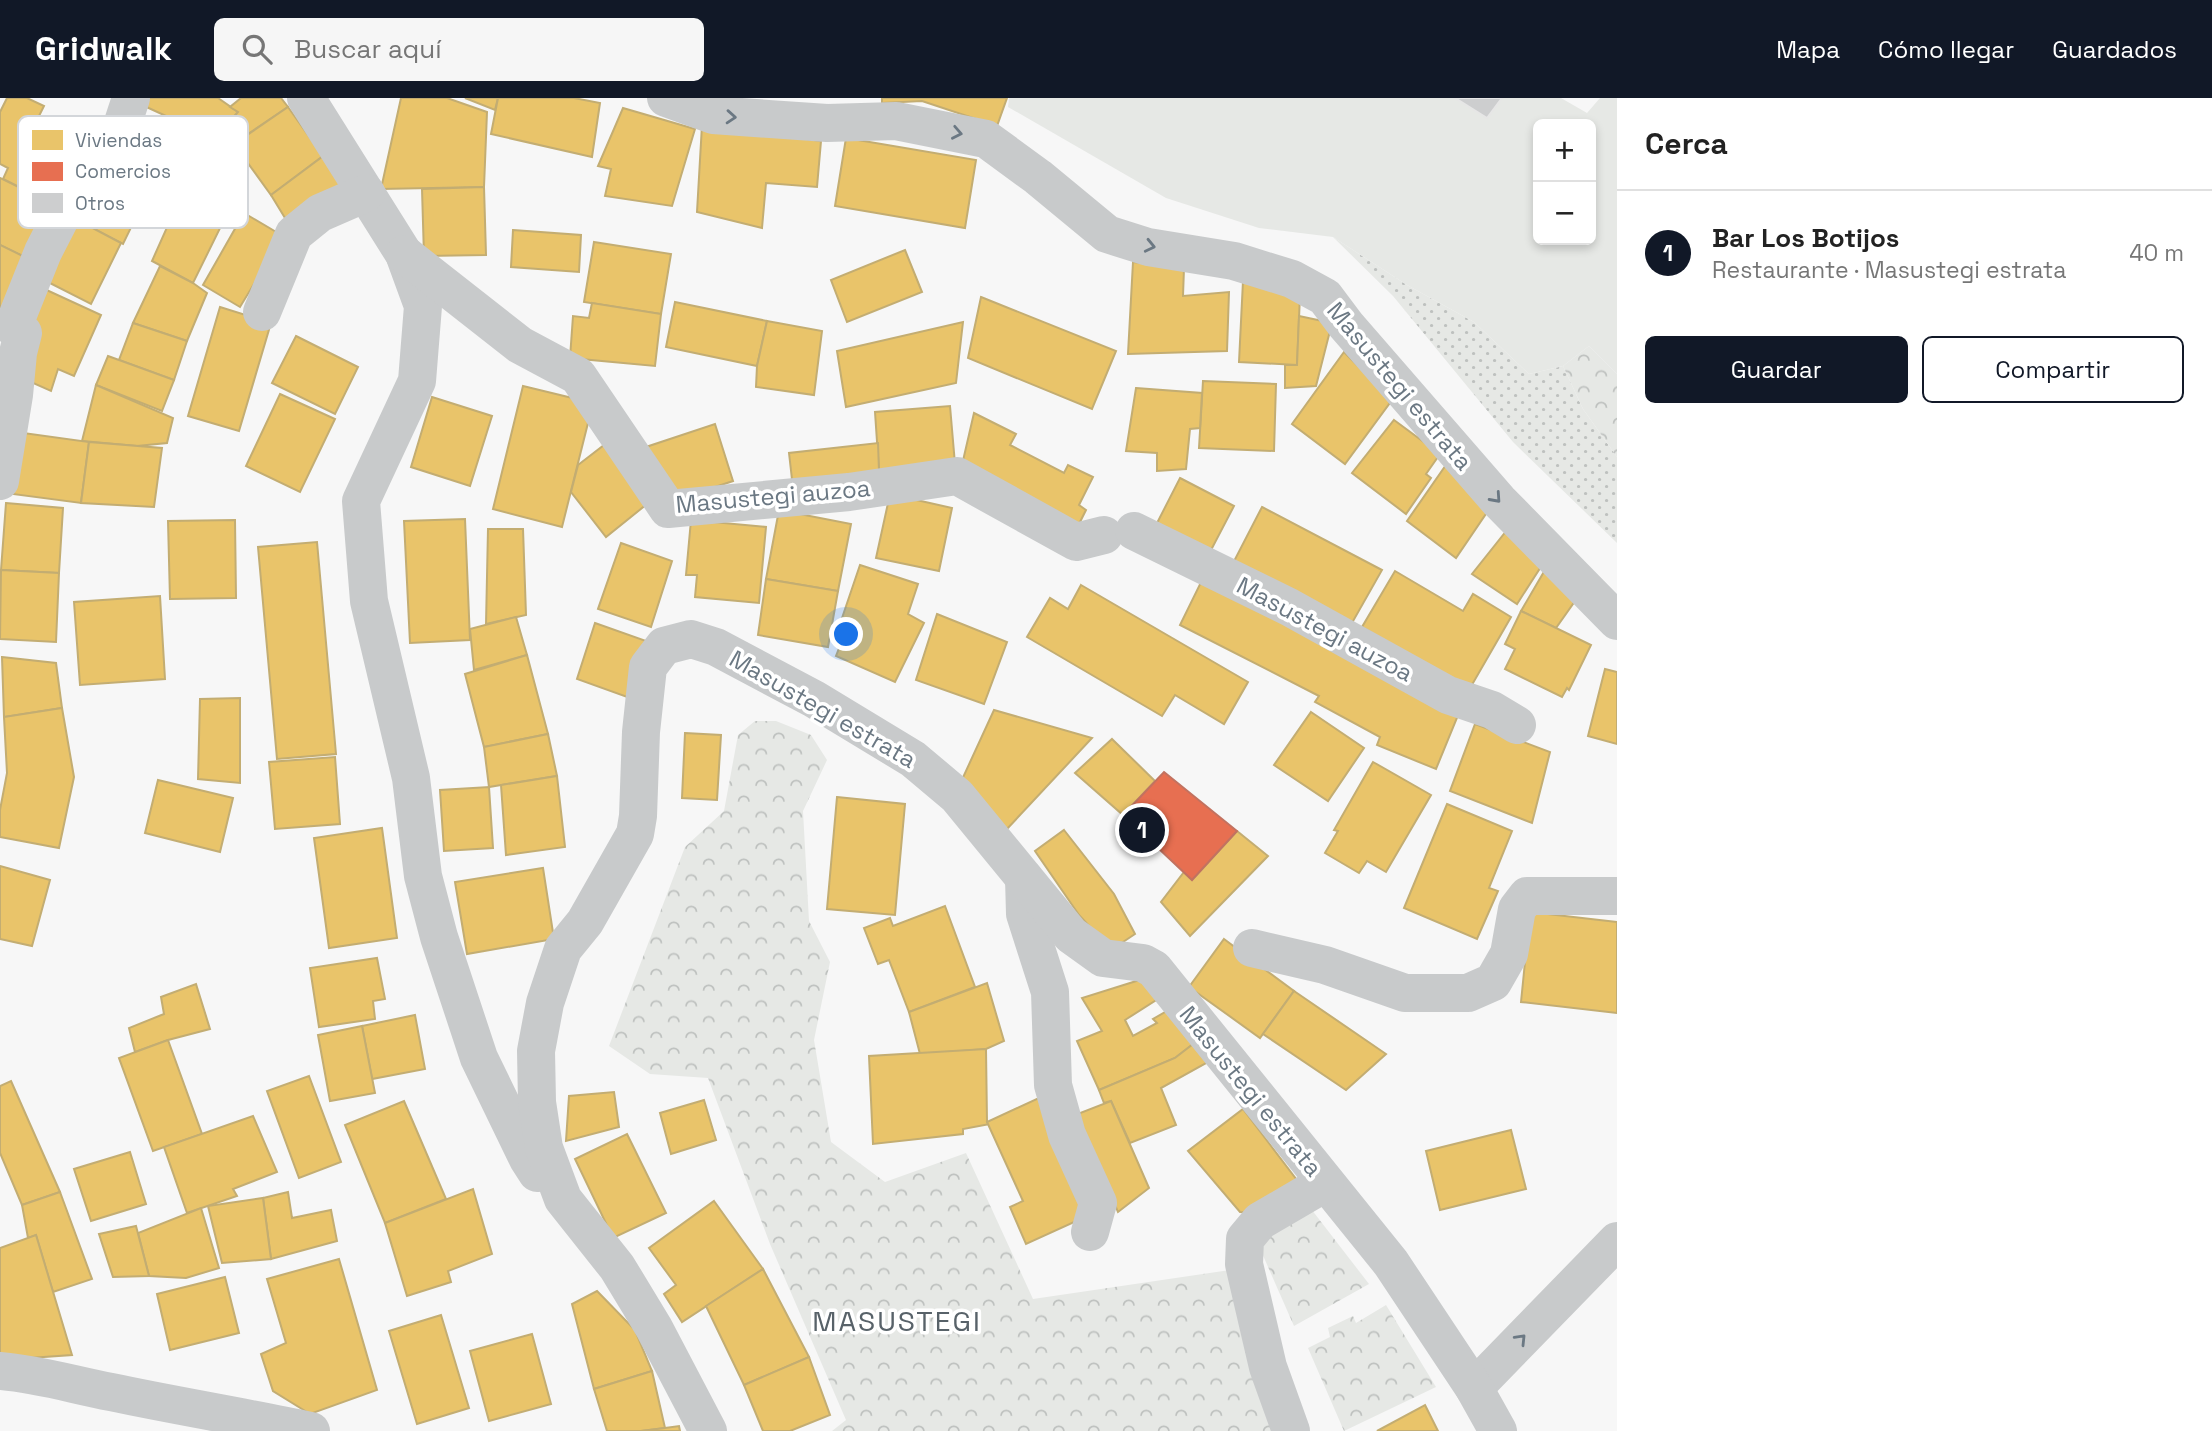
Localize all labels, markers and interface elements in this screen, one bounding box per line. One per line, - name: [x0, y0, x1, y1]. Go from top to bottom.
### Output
- search box: [214, 18, 704, 81]
- text: Gridwalk: [35, 28, 172, 70]
- icon: search: [238, 30, 276, 68]
- text: Buscar aquí: [294, 32, 442, 66]
- text: Mapa: [1776, 34, 1840, 65]
- text: Cómo llegar: [1878, 34, 2014, 65]
- text: Guardados: [2052, 34, 2177, 65]
- one-way arrow: [726, 109, 737, 124]
- legend: [18, 116, 248, 228]
- map controls: [1533, 119, 1596, 245]
- button: +: [1533, 119, 1596, 182]
- text: Cerca: [1645, 124, 1728, 163]
- one-way arrow: [951, 125, 963, 140]
- text: Viviendas: [75, 128, 162, 153]
- text: Comercios: [75, 159, 171, 184]
- button: −: [1533, 182, 1596, 245]
- text: Otros: [75, 191, 125, 216]
- text: Bar Los Botijos: [1712, 221, 1899, 255]
- one-way arrow: [1144, 238, 1156, 252]
- text: 1: [1663, 238, 1673, 268]
- text: 40 m: [2129, 238, 2184, 268]
- text: Restaurante · Masustegi estrata: [1712, 255, 2066, 285]
- street label: Masustegi estrata: [1320, 295, 1480, 477]
- button: Guardar: [1645, 336, 1908, 403]
- button: Compartir: [1922, 336, 2184, 403]
- street label: Masustegi auzoa: [674, 472, 872, 520]
- one-way arrow: [1488, 490, 1500, 503]
- street label: Masustegi auzoa: [1231, 569, 1419, 689]
- your location: [829, 617, 863, 651]
- street label: Masustegi estrata: [724, 643, 922, 775]
- pin: 1: [1119, 804, 1165, 856]
- street label: Masustegi estrata: [1173, 999, 1329, 1183]
- district label: MASUSTEGI: [812, 1303, 982, 1339]
- one-way arrow: [1513, 1335, 1526, 1348]

